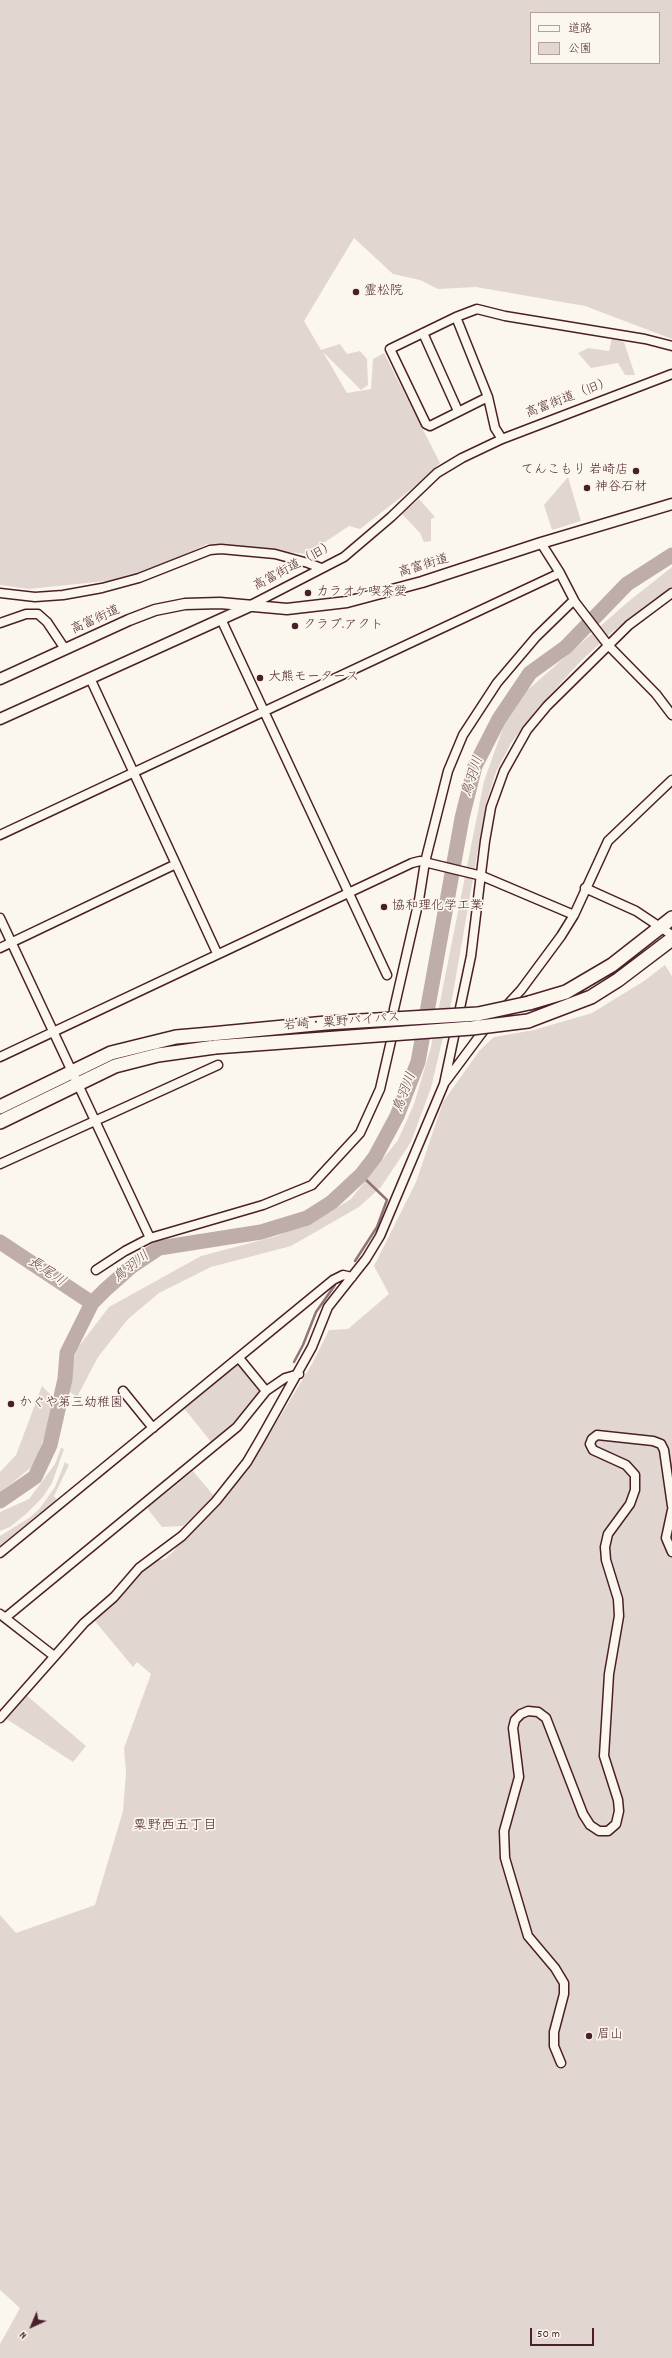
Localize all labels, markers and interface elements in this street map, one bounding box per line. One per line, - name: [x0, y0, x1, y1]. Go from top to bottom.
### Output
- legend: [530, 12, 660, 64]
- text: 道路: [568, 21, 592, 38]
- text: 公園: [568, 41, 592, 58]
- place label: 霊松院: [364, 284, 403, 300]
- marker: 霊松院: [351, 287, 361, 297]
- street label: 高富街道（旧）: [524, 375, 614, 423]
- place label: てんこもり 岩崎店: [521, 463, 628, 479]
- marker: てんこもり 岩崎店: [631, 466, 641, 476]
- place label: 神谷石材: [595, 480, 647, 496]
- marker: 神谷石材: [582, 483, 592, 493]
- street label: 高富街道（旧）: [251, 539, 339, 595]
- street label: 高富街道: [397, 552, 451, 582]
- place label: カラオケ喫茶愛: [316, 585, 407, 601]
- marker: カラオケ喫茶愛: [303, 588, 313, 598]
- street label: 高富街道: [69, 603, 123, 639]
- place label: クラブ.アクト: [303, 618, 383, 634]
- marker: クラブ.アクト: [290, 621, 300, 631]
- place label: 大熊モータース: [268, 670, 359, 686]
- marker: 大熊モータース: [255, 673, 265, 683]
- water label: 鳥羽川: [460, 754, 488, 800]
- place label: 協和理化学工業: [392, 899, 483, 915]
- marker: 協和理化学工業: [379, 902, 389, 912]
- street label: 岩崎・粟野バイパス: [283, 1011, 401, 1035]
- water label: 鳥羽川: [391, 1070, 421, 1116]
- water label: 鳥羽川: [110, 1248, 154, 1288]
- water label: 長尾川: [24, 1254, 68, 1292]
- place label: かぐや第三幼稚園: [19, 1396, 123, 1412]
- marker: かぐや第三幼稚園: [6, 1399, 16, 1409]
- district label: 粟野西五丁目: [133, 1819, 217, 1835]
- place label: 眉山: [597, 2028, 623, 2044]
- marker: 眉山: [584, 2031, 594, 2041]
- north arrow: [12, 2306, 52, 2346]
- scale bar: [532, 2320, 596, 2346]
- text: 50 m: [537, 2326, 560, 2343]
- text: N: [16, 2327, 31, 2342]

